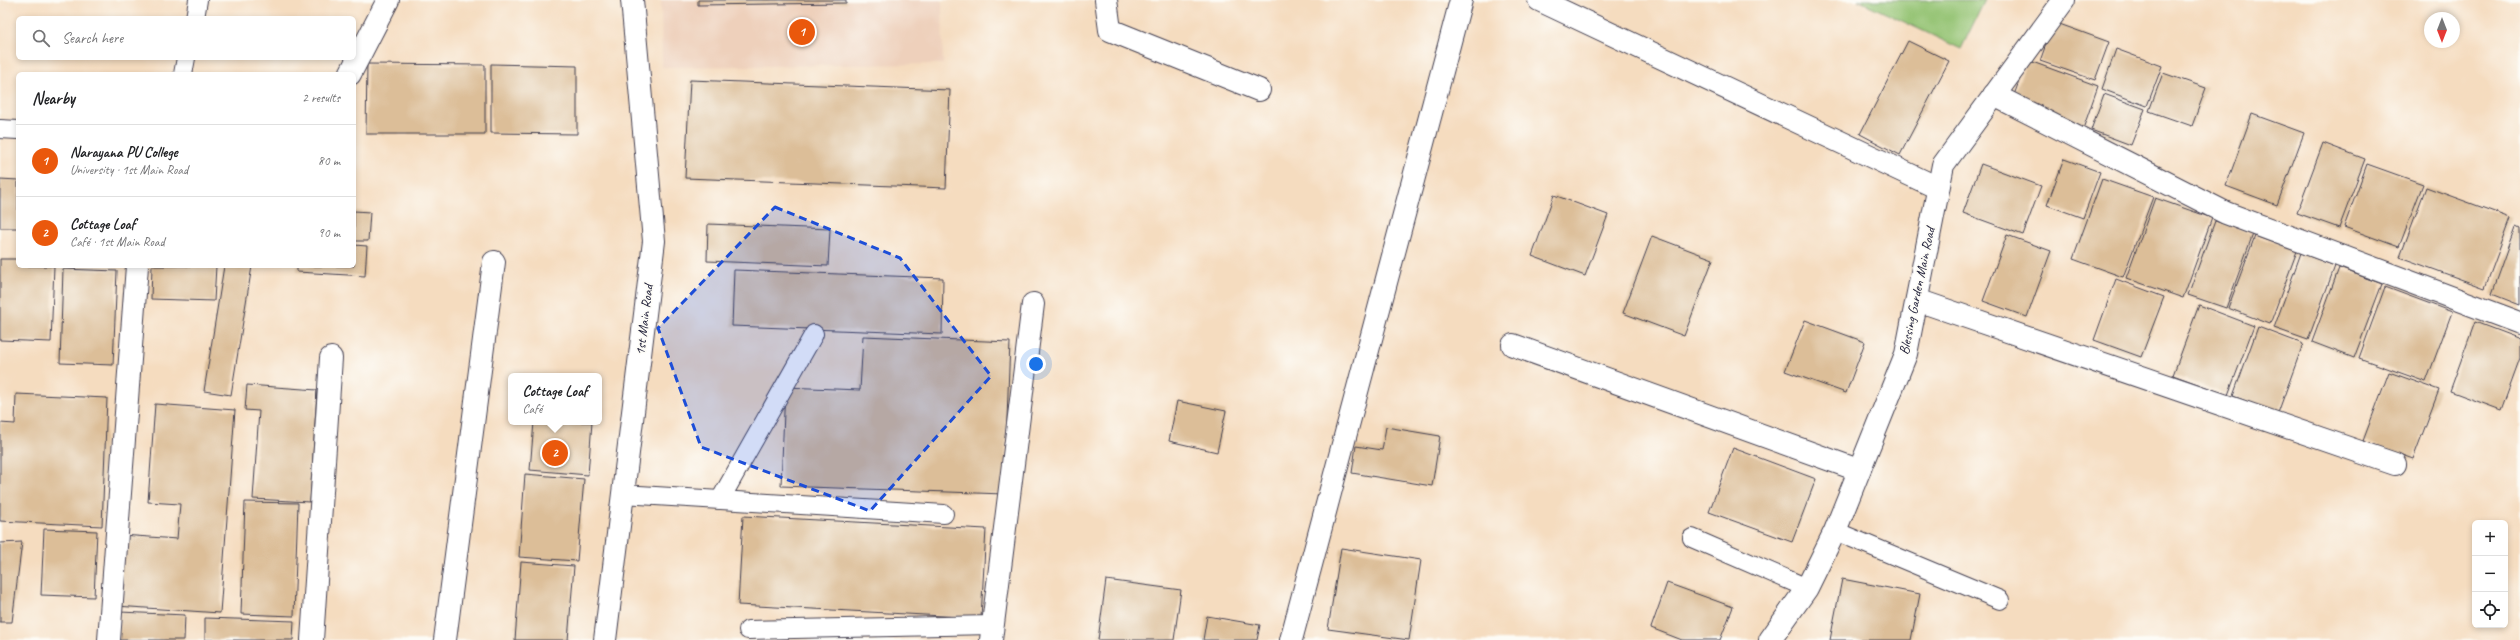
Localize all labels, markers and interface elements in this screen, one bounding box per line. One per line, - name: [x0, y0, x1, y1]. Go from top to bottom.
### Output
- north arrow: [2424, 12, 2460, 48]
- search box: [16, 16, 356, 60]
- pin: 1: [789, 17, 815, 47]
- icon: search: [30, 27, 52, 49]
- text: Search here: [62, 29, 123, 48]
- text: Nearby: [32, 88, 75, 109]
- text: 2 results: [302, 90, 340, 106]
- text: Narayana PU College: [70, 143, 178, 162]
- text: 1: [42, 153, 48, 169]
- text: 80 m: [318, 153, 340, 169]
- text: University · 1st Main Road: [70, 162, 188, 178]
- text: Cottage Loaf: [70, 215, 135, 234]
- street label: Blessing Garden Main Road: [1895, 223, 1939, 356]
- text: 2: [42, 225, 48, 241]
- text: 90 m: [318, 225, 340, 241]
- text: Café · 1st Main Road: [70, 234, 165, 250]
- street label: 1st Main Road: [631, 281, 657, 356]
- your location: [1026, 354, 1046, 374]
- popup: [508, 373, 602, 425]
- text: Cottage Loaf: [522, 382, 588, 401]
- text: Café: [522, 401, 542, 417]
- pin: 2: [542, 438, 568, 468]
- map controls: [2472, 520, 2508, 628]
- button: +: [2472, 520, 2508, 556]
- button: −: [2472, 556, 2508, 592]
- button: locate: [2472, 592, 2508, 628]

